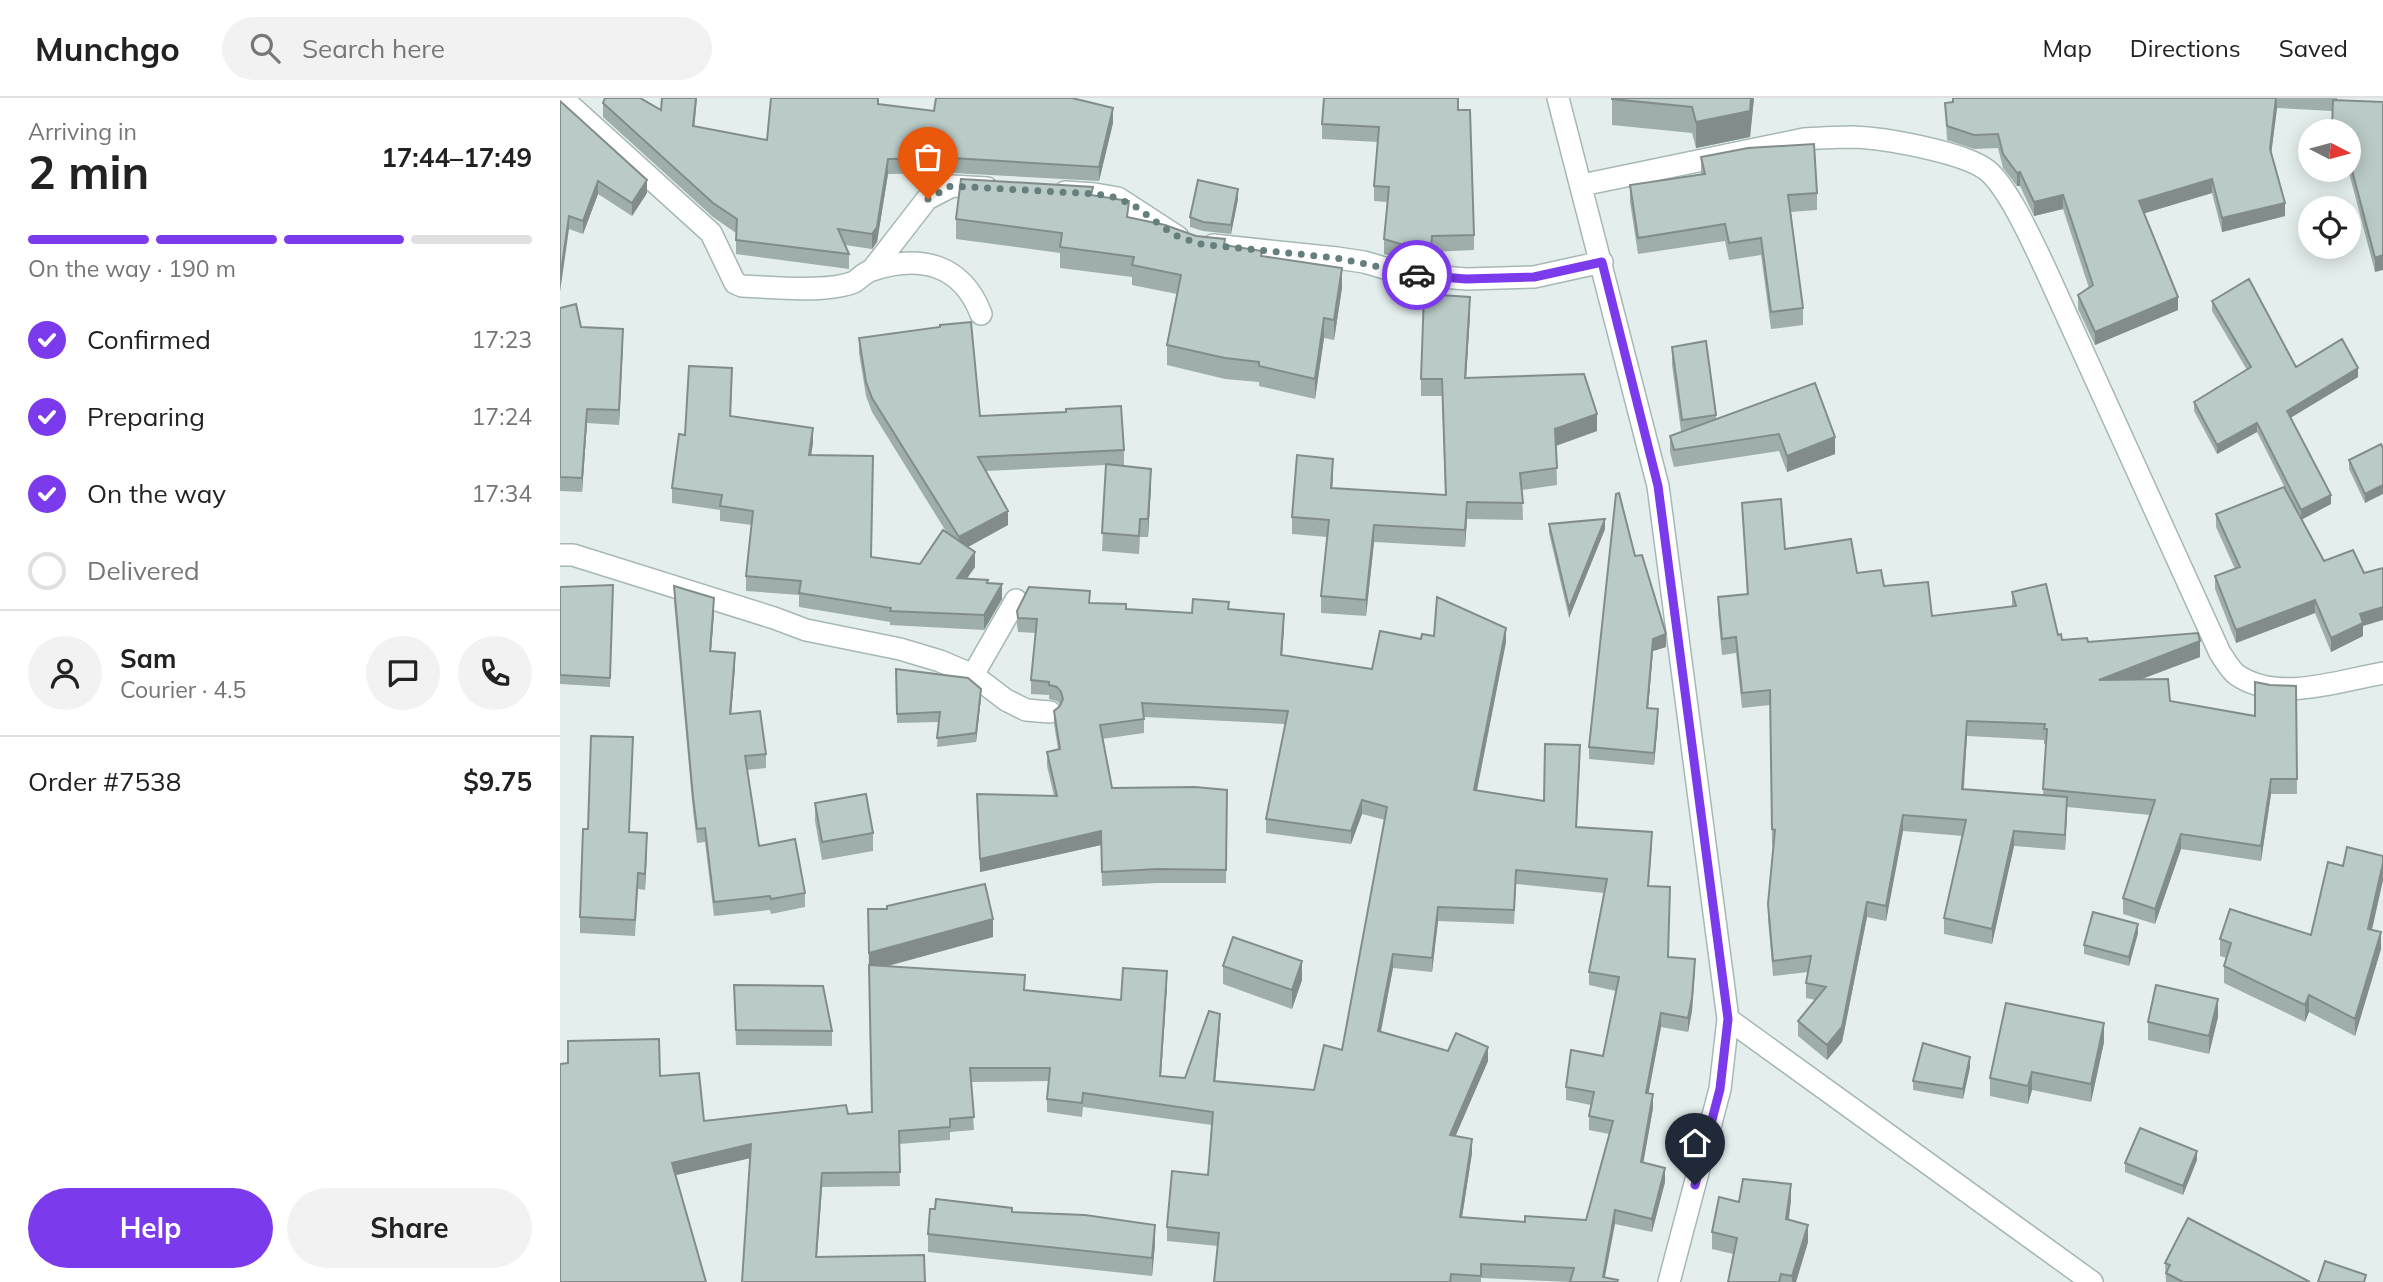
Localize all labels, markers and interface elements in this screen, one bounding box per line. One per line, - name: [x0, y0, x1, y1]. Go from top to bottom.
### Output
- search box: [222, 17, 712, 80]
- text: Munchgo: [35, 28, 180, 69]
- icon: search: [246, 29, 284, 67]
- text: Search here: [302, 32, 445, 65]
- text: Map: [2042, 33, 2092, 63]
- text: Directions: [2130, 33, 2241, 63]
- text: Saved: [2279, 33, 2348, 63]
- text: Arriving in: [28, 117, 137, 146]
- north arrow: [2298, 119, 2361, 182]
- map controls: [2298, 119, 2361, 259]
- pin: [898, 127, 958, 199]
- icon: bag: [909, 138, 947, 176]
- text: 17:44–17:49: [381, 141, 532, 174]
- text: 2 min: [28, 143, 149, 201]
- button: locate: [2298, 196, 2361, 259]
- courier: [1382, 240, 1452, 310]
- text: On the way · 190 m: [28, 254, 236, 283]
- icon: car: [1398, 256, 1436, 294]
- icon: check: [28, 321, 66, 359]
- text: Confirmed: [87, 323, 211, 356]
- text: 17:23: [472, 325, 532, 354]
- icon: check: [28, 398, 66, 436]
- text: Preparing: [87, 400, 205, 433]
- text: 17:24: [472, 402, 532, 431]
- icon: check: [28, 475, 66, 513]
- text: On the way: [87, 477, 226, 510]
- text: 17:34: [472, 479, 532, 508]
- text: Delivered: [87, 554, 200, 587]
- button: person: [28, 636, 102, 710]
- button: chat: [366, 636, 440, 710]
- button: phone: [458, 636, 532, 710]
- text: Sam: [120, 642, 176, 675]
- text: Courier · 4.5: [120, 675, 246, 704]
- text: Order #7538: [28, 765, 181, 798]
- text: $9.75: [463, 765, 532, 798]
- pin: [1665, 1113, 1725, 1185]
- icon: home: [1676, 1124, 1714, 1162]
- button: Help: [28, 1188, 273, 1268]
- button: Share: [287, 1188, 532, 1268]

